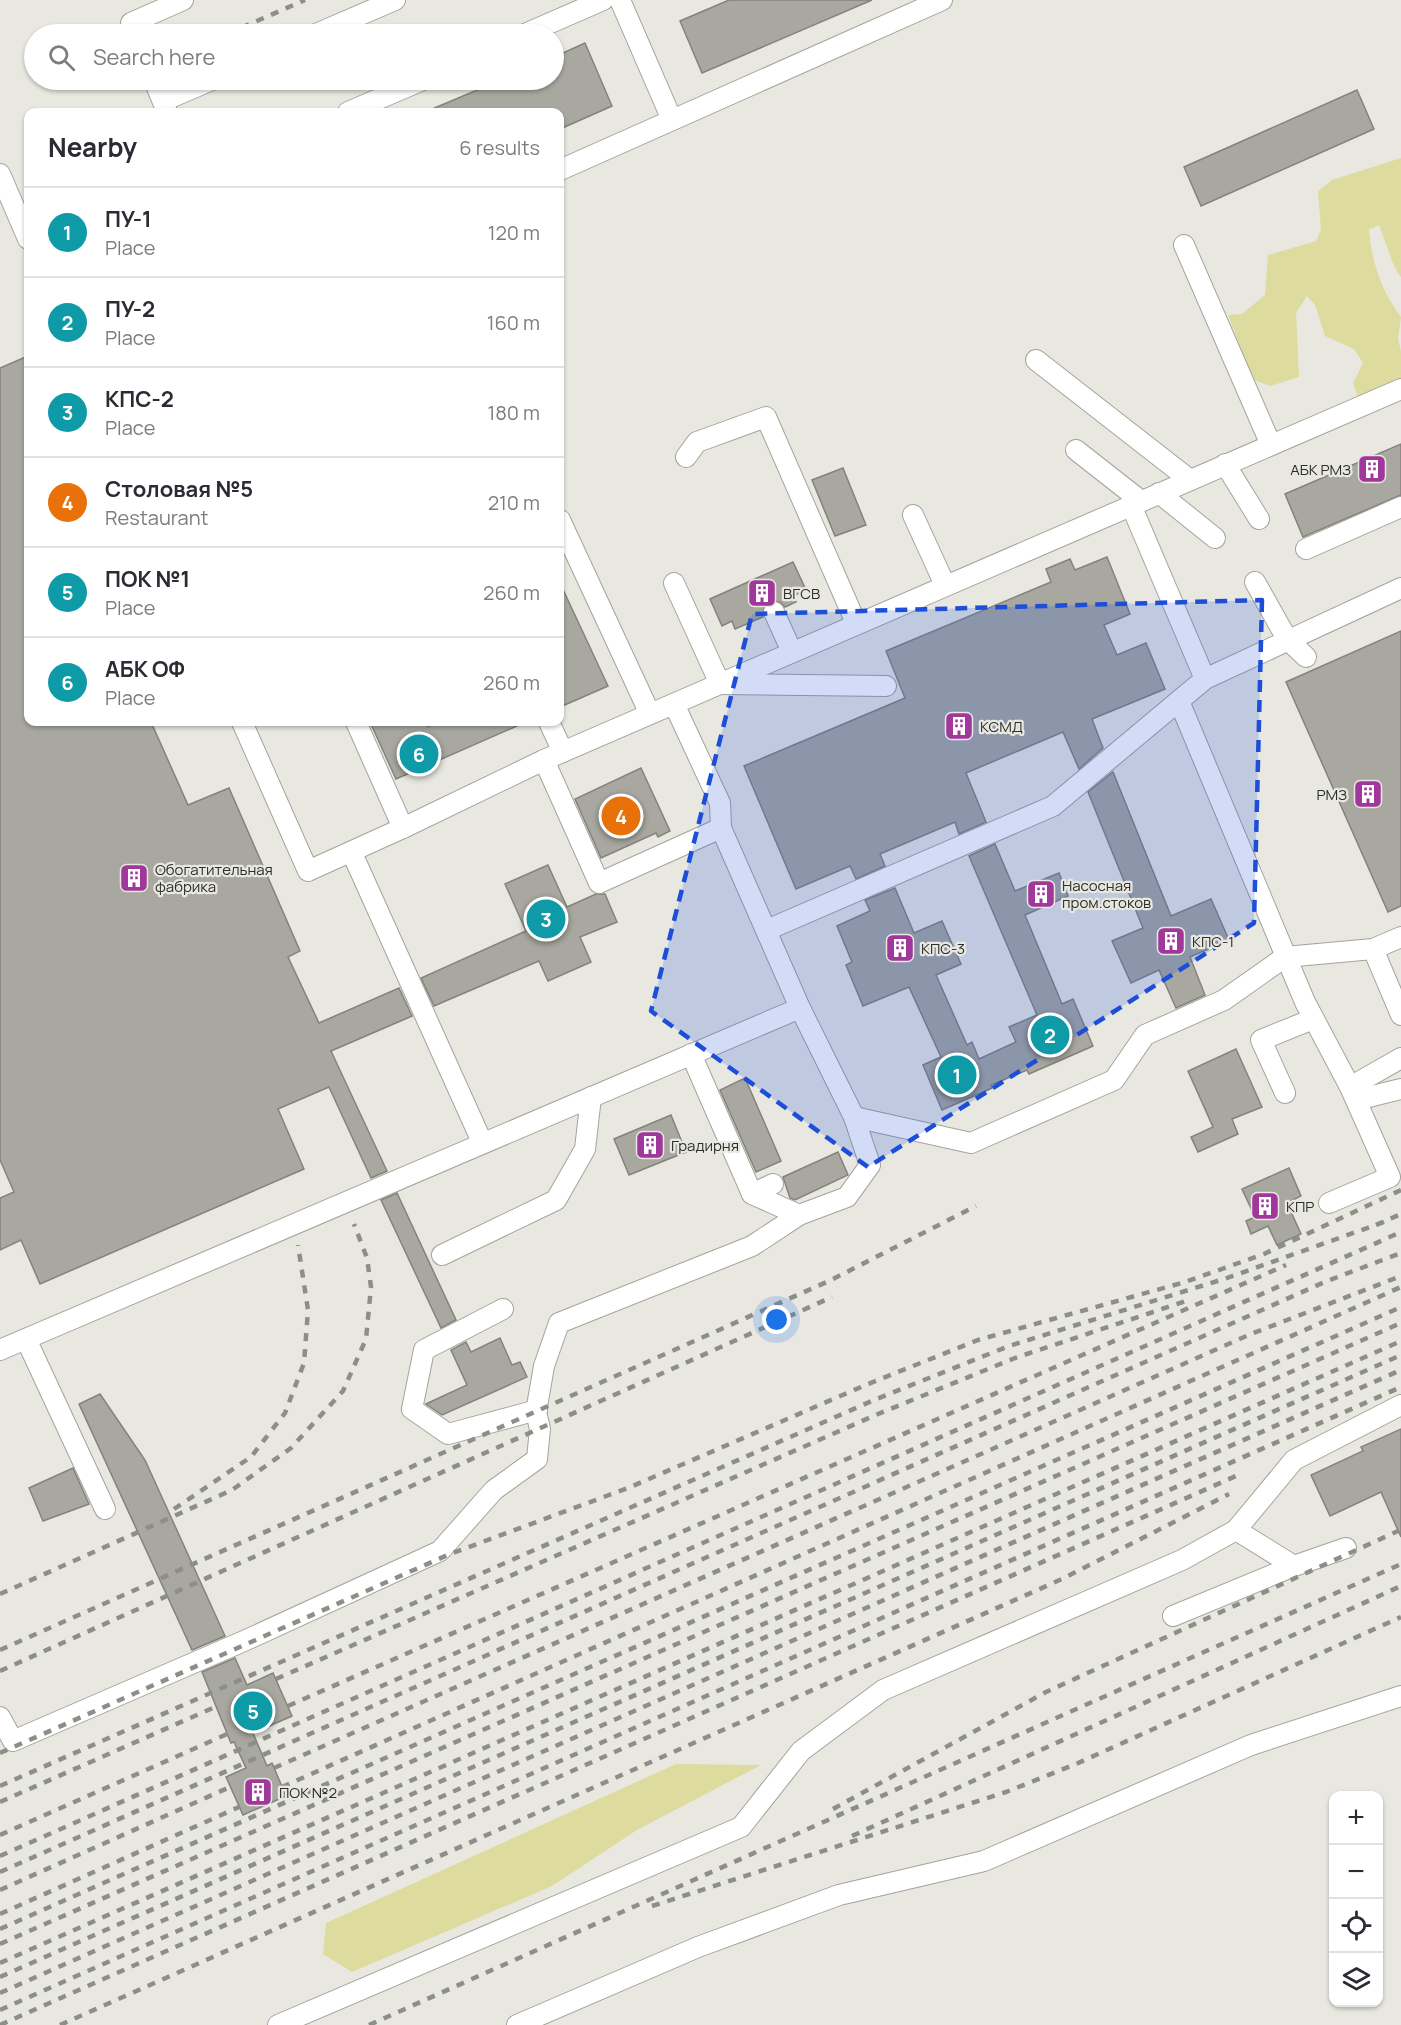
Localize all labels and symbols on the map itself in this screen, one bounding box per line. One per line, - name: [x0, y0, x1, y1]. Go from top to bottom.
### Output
- building icon: АБК РМЗ: [1356, 453, 1388, 485]
- place label: АБК РМЗ: [1290, 459, 1351, 480]
- building icon: ВГСВ: [746, 577, 778, 609]
- place label: ВГСВ: [783, 583, 820, 604]
- building icon: КСМД: [943, 710, 975, 742]
- place label: КСМД: [980, 716, 1023, 737]
- pin: 6: [400, 732, 438, 777]
- building icon: РМЗ: [1352, 778, 1384, 810]
- place label: РМЗ: [1316, 784, 1347, 805]
- pin: 4: [602, 794, 640, 838]
- place label: Обогатительная фабрика: [155, 859, 273, 897]
- building icon: Обогатительная фабрика: [118, 862, 150, 894]
- place label: Насосная пром.стоков: [1062, 875, 1151, 913]
- building icon: Насосная пром.стоков: [1025, 878, 1057, 910]
- pin: 3: [526, 896, 566, 942]
- building icon: КПС-1: [1155, 925, 1187, 957]
- place label: КПС-1: [1192, 931, 1234, 952]
- building icon: КПС-3: [884, 932, 916, 964]
- place label: КПС-3: [921, 938, 965, 959]
- pin: 2: [1030, 1012, 1070, 1058]
- pin: 1: [938, 1052, 976, 1098]
- building icon: Градирня: [634, 1129, 666, 1161]
- place label: Градирня: [671, 1135, 739, 1156]
- building icon: КПР: [1249, 1190, 1281, 1222]
- place label: КПР: [1286, 1196, 1314, 1217]
- your location: [762, 1305, 791, 1334]
- pin: 5: [234, 1688, 272, 1734]
- building icon: ПОК №2: [242, 1776, 274, 1808]
- place label: ПОК №2: [279, 1782, 337, 1803]

